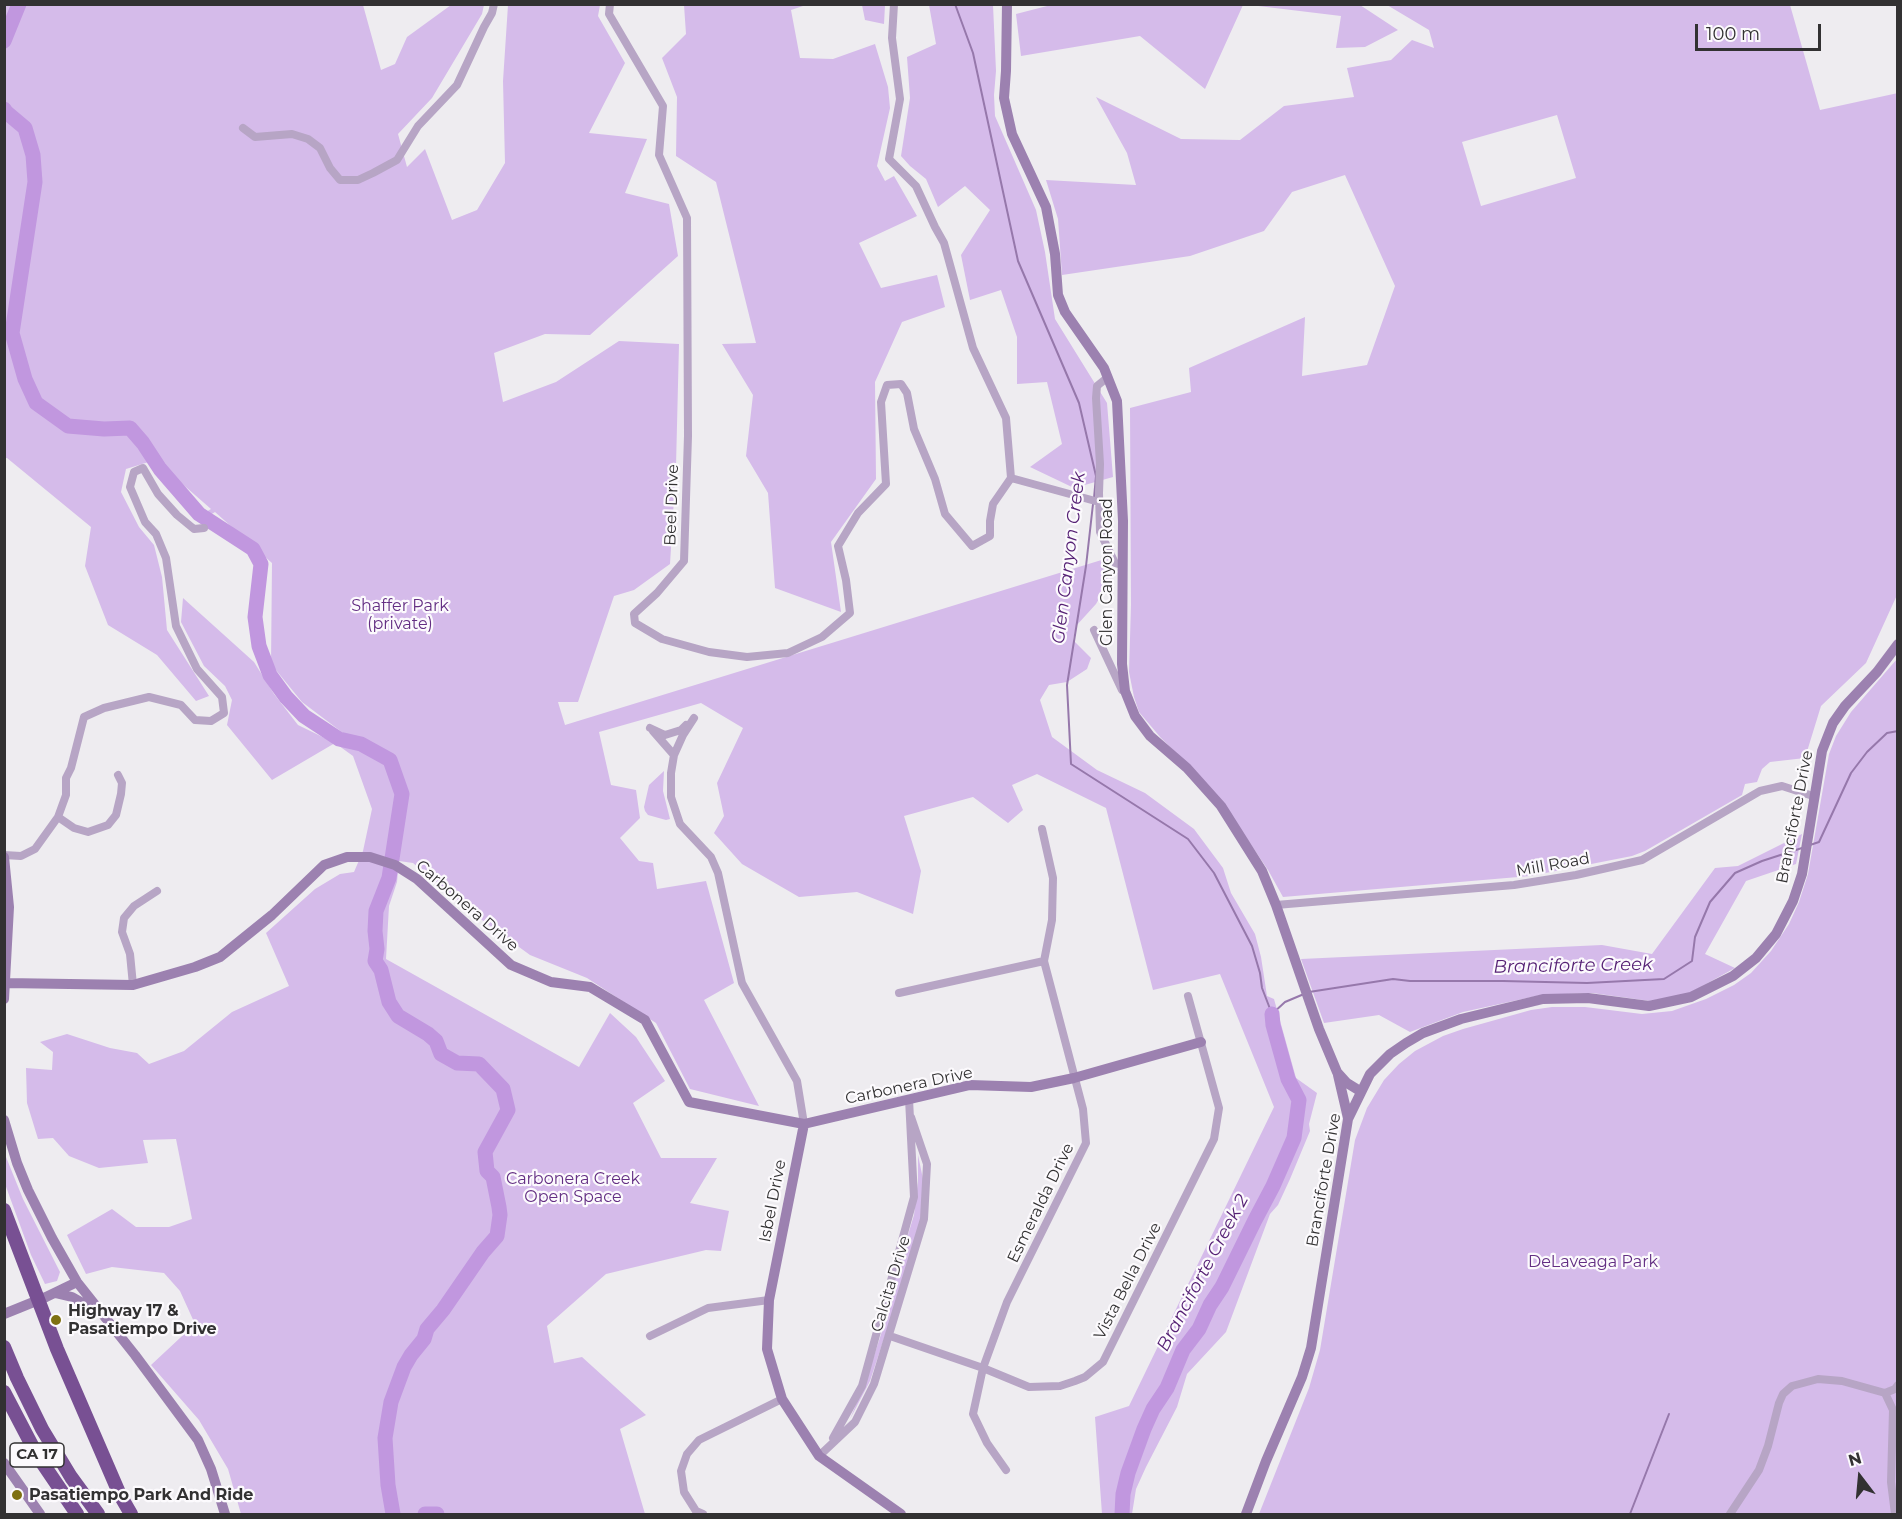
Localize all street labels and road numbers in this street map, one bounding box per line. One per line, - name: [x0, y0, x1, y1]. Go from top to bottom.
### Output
- street label: Beel Drive: [661, 464, 683, 546]
- street label: Glen Canyon Road: [1097, 498, 1117, 646]
- street label: Branciforte Drive: [1773, 749, 1817, 885]
- street label: Mill Road: [1515, 849, 1591, 881]
- street label: Carbonera Drive: [412, 856, 522, 956]
- street label: Carbonera Drive: [844, 1063, 974, 1109]
- street label: Branciforte Drive: [1303, 1112, 1345, 1248]
- street label: Esmeralda Drive: [1004, 1140, 1078, 1266]
- street label: Isbel Drive: [756, 1158, 790, 1244]
- street label: Vista Bella Drive: [1090, 1219, 1166, 1343]
- street label: Calcita Drive: [867, 1234, 915, 1334]
- road number: CA 17: [10, 1443, 64, 1467]

